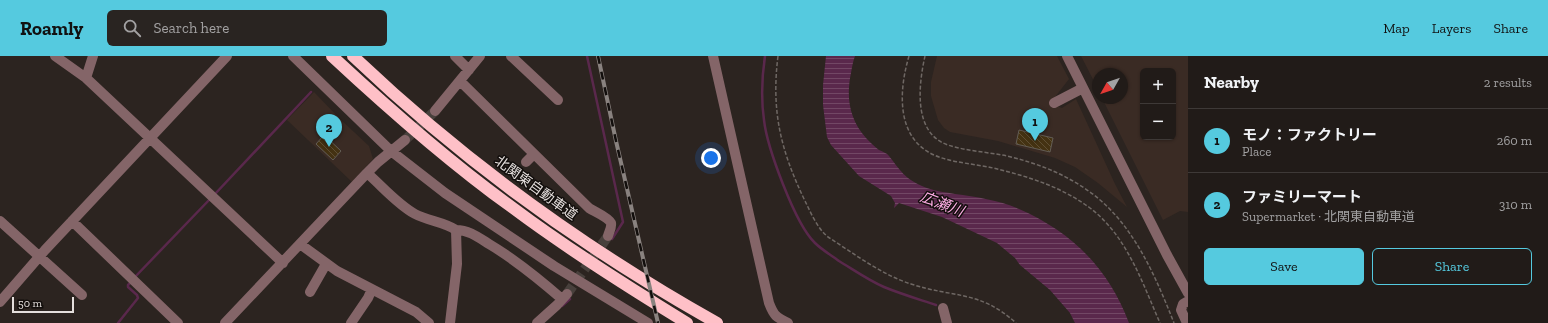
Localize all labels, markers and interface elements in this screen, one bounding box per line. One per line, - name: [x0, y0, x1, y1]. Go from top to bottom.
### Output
- search box: [107, 10, 387, 46]
- text: Roamly: [20, 17, 83, 40]
- icon: search: [121, 17, 143, 39]
- text: Search here: [153, 19, 229, 37]
- text: Map: [1383, 20, 1410, 37]
- text: Layers: [1432, 20, 1471, 37]
- text: Share: [1493, 20, 1528, 37]
- north arrow: [1092, 68, 1128, 104]
- map controls: [1140, 68, 1176, 140]
- button: +: [1140, 68, 1176, 104]
- text: Nearby: [1204, 72, 1259, 92]
- text: 2 results: [1484, 75, 1532, 90]
- button: −: [1140, 104, 1176, 140]
- pin: 1: [1022, 108, 1048, 141]
- pin: 2: [316, 114, 342, 147]
- text: モノ：ファクトリー: [1242, 126, 1377, 144]
- text: 1: [1214, 133, 1220, 148]
- text: 260 m: [1497, 133, 1532, 148]
- text: Place: [1242, 144, 1271, 159]
- your location: [701, 148, 721, 168]
- street label: 北関東自動車道: [491, 152, 581, 224]
- water label: 広瀬川: [918, 188, 968, 221]
- text: ファミリーマート: [1242, 188, 1362, 206]
- text: 2: [1214, 197, 1220, 212]
- text: 310 m: [1499, 197, 1532, 212]
- text: Supermarket · 北関東自動車道: [1242, 209, 1415, 224]
- button: Save: [1204, 248, 1364, 285]
- button: Share: [1372, 248, 1532, 285]
- scale bar: [12, 295, 74, 314]
- text: 50 m: [18, 297, 42, 310]

